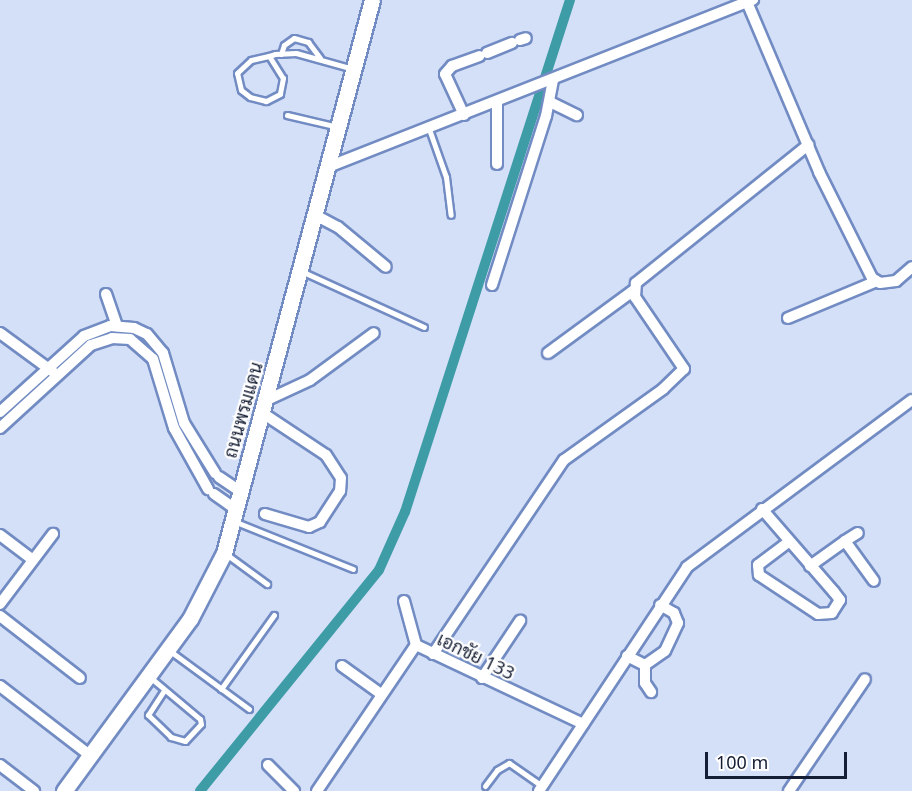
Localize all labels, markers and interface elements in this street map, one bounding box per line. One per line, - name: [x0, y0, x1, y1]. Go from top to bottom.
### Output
- street label: ถนนพรมแดน: [219, 360, 267, 460]
- street label: เอกชัย 133: [434, 628, 518, 684]
- scale bar: [708, 740, 850, 778]
- text: 100 m: [716, 750, 768, 774]

